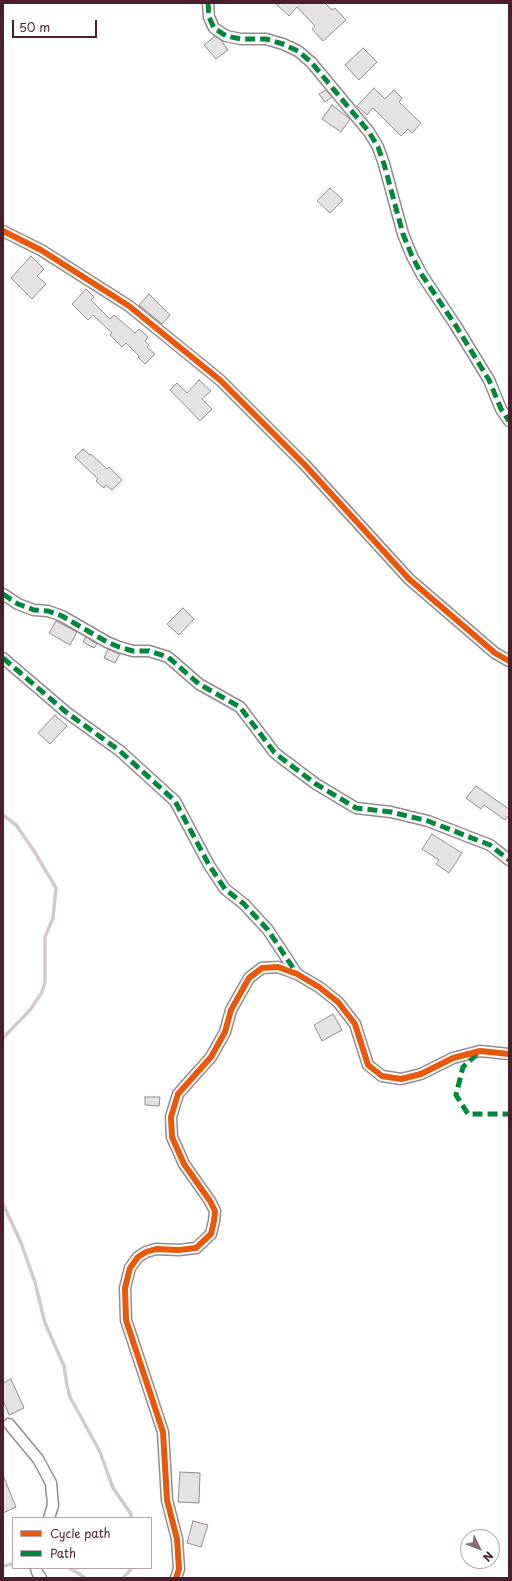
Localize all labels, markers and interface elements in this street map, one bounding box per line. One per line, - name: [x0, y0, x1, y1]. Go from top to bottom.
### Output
- scale bar: [14, 12, 99, 38]
- text: 50 m: [19, 18, 50, 36]
- legend: [12, 1517, 152, 1569]
- text: Cycle path: [50, 1524, 111, 1542]
- north arrow: [460, 1529, 500, 1569]
- text: Path: [50, 1544, 76, 1562]
- text: N: [479, 1548, 498, 1566]

